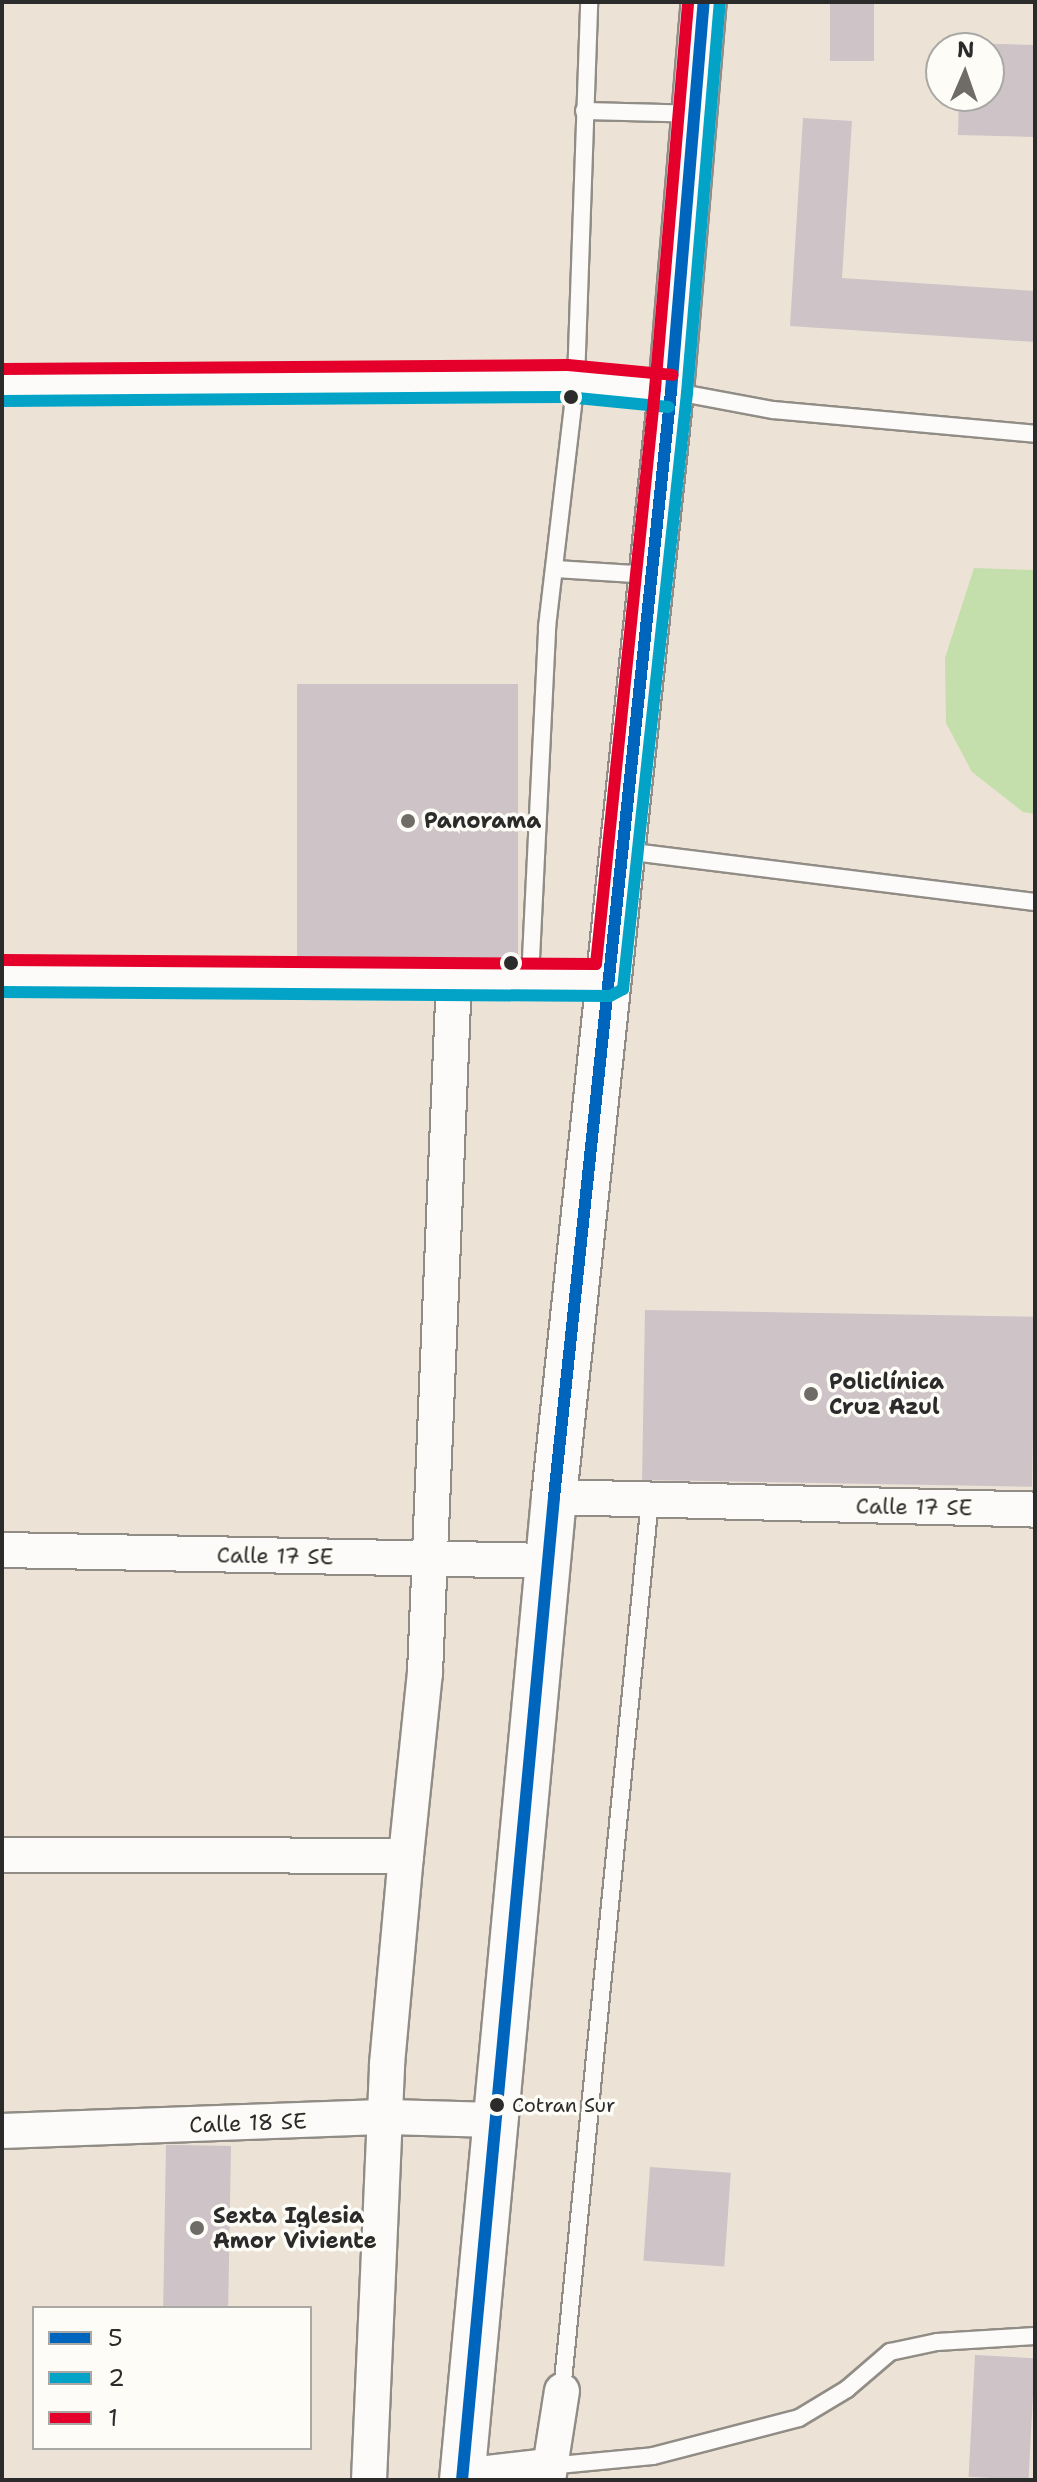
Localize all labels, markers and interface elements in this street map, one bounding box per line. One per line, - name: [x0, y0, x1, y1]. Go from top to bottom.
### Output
- north arrow: [925, 32, 1005, 112]
- text: N: [957, 35, 975, 64]
- unlabelled marker: [563, 389, 579, 405]
- place label: Panorama: [424, 808, 541, 834]
- marker: Panorama: [399, 812, 417, 830]
- unlabelled marker: [503, 955, 519, 971]
- place label: Policlínica Cruz Azul: [829, 1368, 944, 1420]
- marker: Policlínica Cruz Azul: [800, 1383, 822, 1405]
- street label: Calle 17 SE: [855, 1493, 973, 1521]
- street label: Calle 17 SE: [216, 1542, 334, 1570]
- place label: Cotran Sur: [512, 2093, 615, 2117]
- marker: Cotran Sur: [489, 2097, 505, 2113]
- street label: Calle 18 SE: [189, 2108, 307, 2138]
- place label: Sexta Iglesia Amor Viviente: [213, 2202, 377, 2254]
- marker: Sexta Iglesia Amor Viviente: [188, 2219, 206, 2237]
- legend: [32, 2306, 312, 2450]
- text: 5: [108, 2322, 123, 2354]
- text: 2: [108, 2362, 125, 2394]
- text: 1: [108, 2402, 118, 2434]

